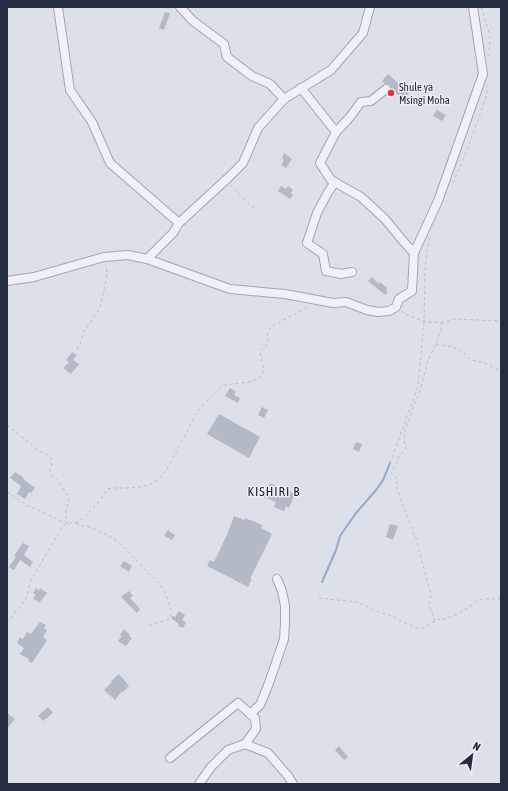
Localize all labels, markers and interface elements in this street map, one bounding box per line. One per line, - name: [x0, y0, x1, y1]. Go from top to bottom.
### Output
- place label: Shule ya Msingi Moha: [399, 81, 450, 106]
- marker: Shule ya Msingi Moha: [386, 88, 396, 98]
- district label: KISHIRI B: [248, 484, 300, 499]
- north arrow: [452, 735, 492, 775]
- text: N: [471, 739, 483, 753]

